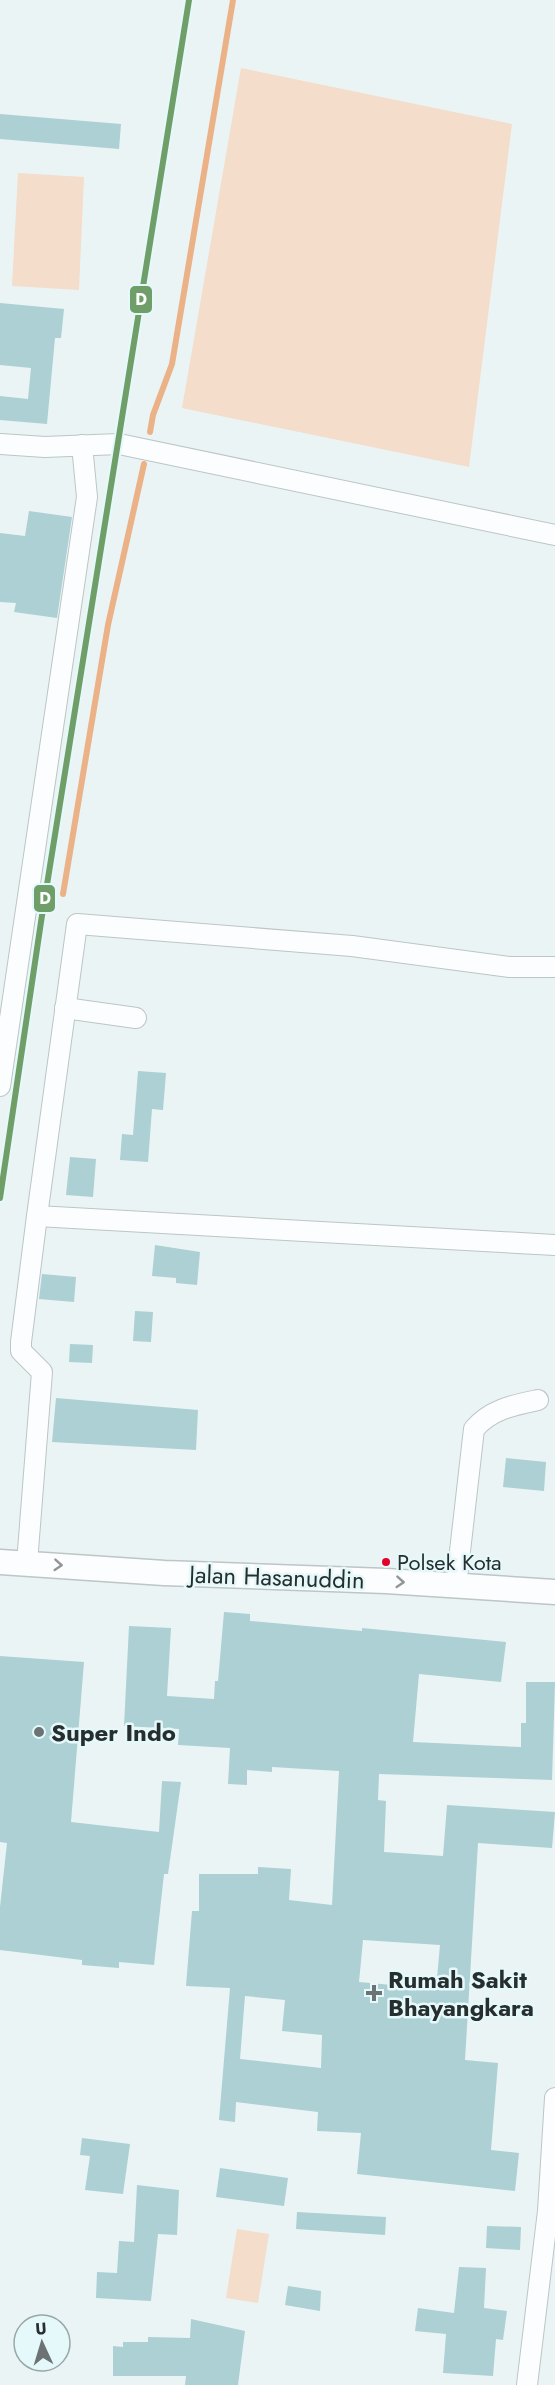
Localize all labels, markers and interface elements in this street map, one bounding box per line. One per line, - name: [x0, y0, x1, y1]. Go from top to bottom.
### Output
- line badge: D: [129, 285, 153, 314]
- text: D: [135, 288, 147, 311]
- line badge: D: [33, 884, 56, 913]
- text: D: [39, 887, 51, 910]
- place label: Polsek Kota: [397, 1546, 502, 1578]
- street label: Jalan Hasanuddin: [186, 1556, 365, 1598]
- marker: Polsek Kota: [380, 1556, 392, 1568]
- one-way arrow: [54, 1558, 63, 1571]
- one-way arrow: [395, 1576, 404, 1589]
- place label: Super Indo: [51, 1715, 176, 1750]
- marker: Super Indo: [32, 1725, 46, 1739]
- place label: Rumah Sakit Bhayangkara: [388, 1962, 534, 2025]
- marker: Rumah Sakit Bhayangkara: [365, 1984, 383, 2002]
- north arrow: [12, 2313, 72, 2373]
- text: U: [35, 2317, 47, 2340]

